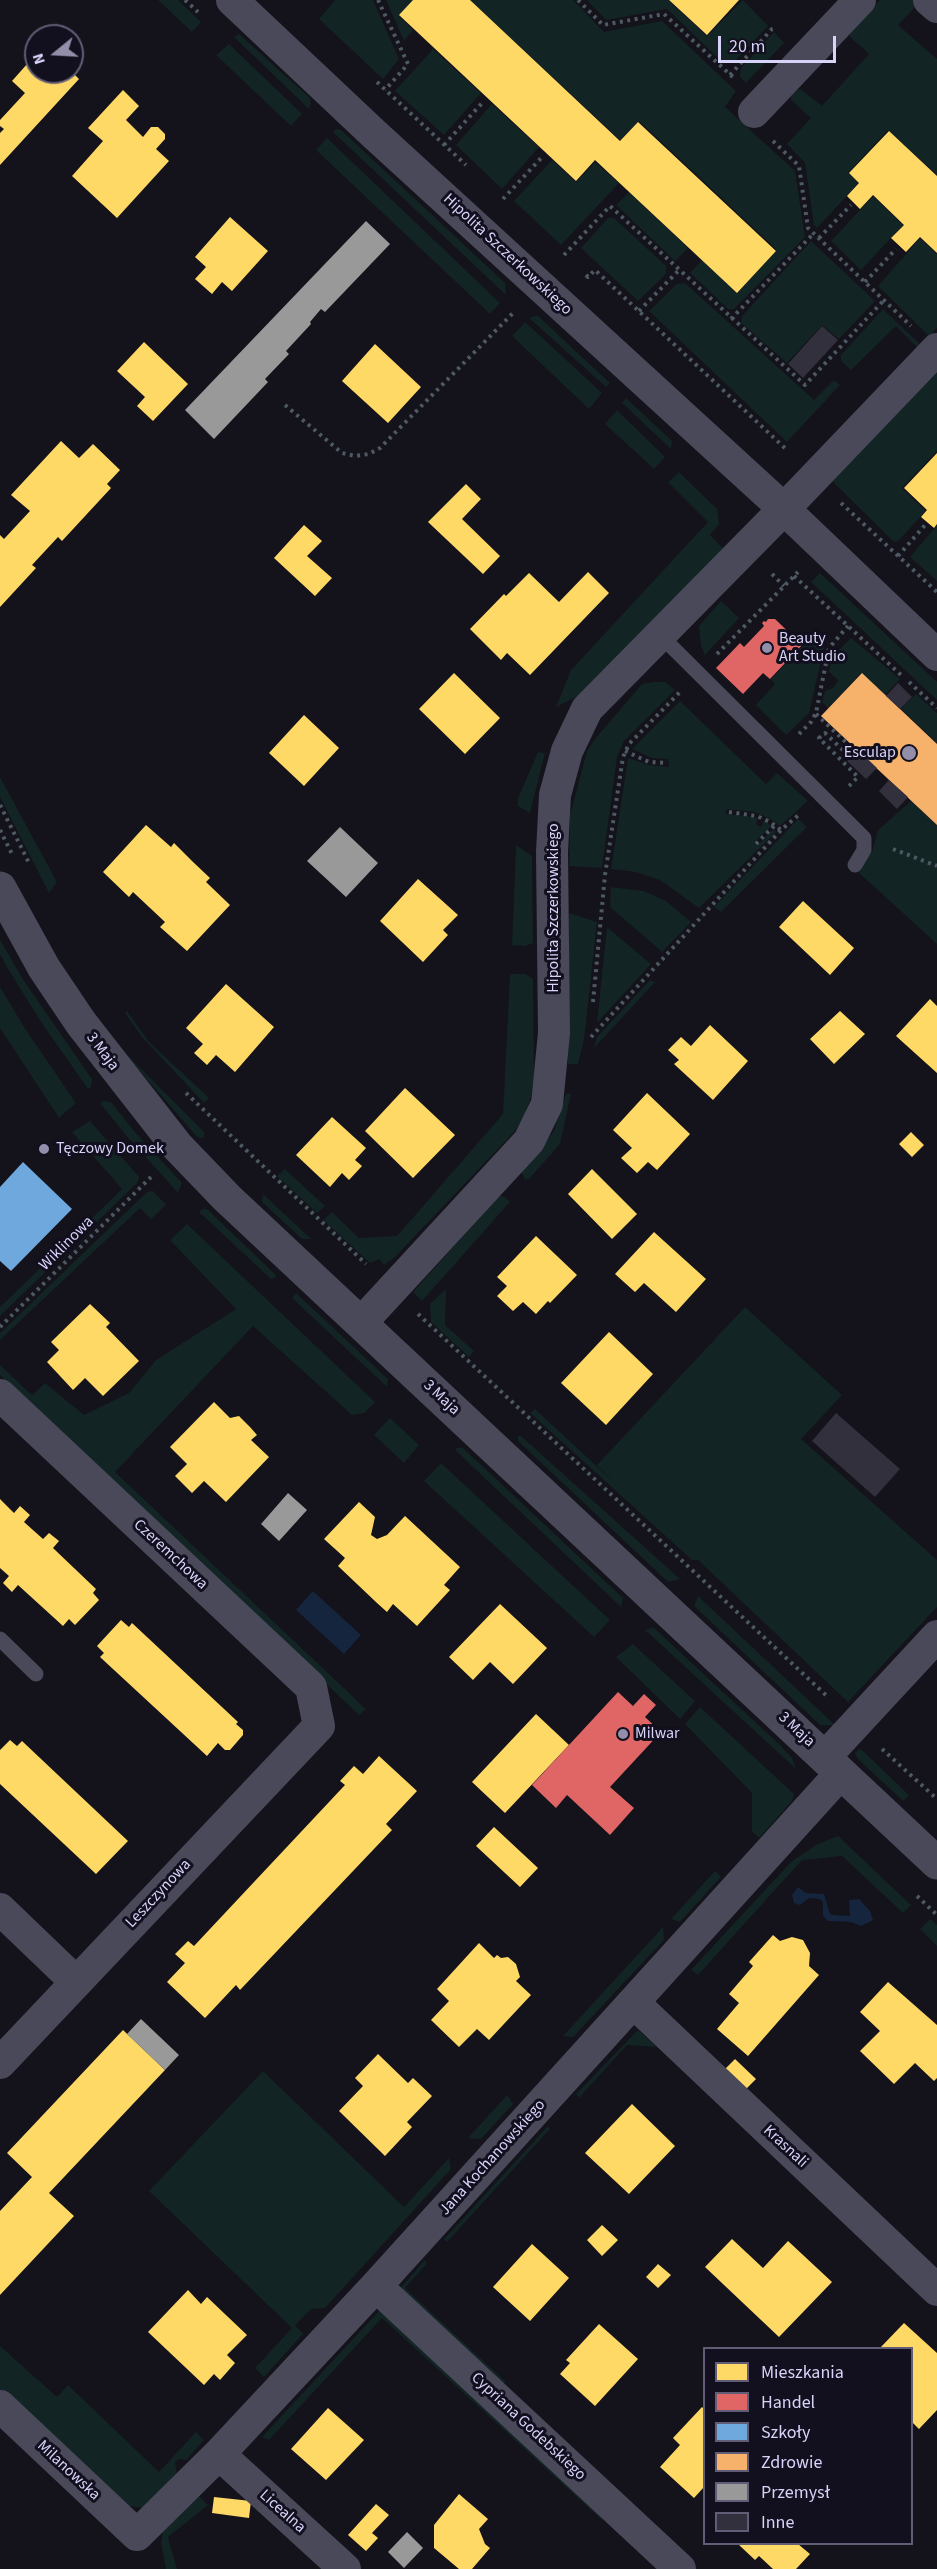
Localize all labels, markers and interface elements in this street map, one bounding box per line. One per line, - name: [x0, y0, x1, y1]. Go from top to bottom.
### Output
- north arrow: [24, 24, 84, 84]
- scale bar: [721, 24, 840, 62]
- text: 20 m: [729, 34, 765, 59]
- text: N: [27, 50, 51, 67]
- street label: Hipolita Szczerkowskiego: [438, 190, 576, 320]
- place label: Beauty Art Studio: [779, 629, 846, 667]
- marker: Beauty Art Studio: [760, 641, 774, 655]
- place label: Esculap: [844, 743, 896, 763]
- marker: Esculap: [900, 744, 918, 762]
- street label: Hipolita Szczerkowskiego: [544, 823, 564, 993]
- street label: 3 Maja: [81, 1029, 123, 1075]
- place label: Tęczowy Domek: [56, 1139, 164, 1159]
- marker: Tęczowy Domek: [37, 1142, 51, 1156]
- street label: Wiklinowa: [36, 1213, 98, 1275]
- street label: 3 Maja: [419, 1376, 463, 1420]
- street label: Czeremchowa: [129, 1516, 211, 1594]
- street label: 3 Maja: [774, 1708, 818, 1752]
- place label: Milwar: [635, 1724, 680, 1744]
- marker: Milwar: [616, 1727, 630, 1741]
- street label: Leszczynowa: [122, 1856, 196, 1932]
- street label: Jana Kochanowskiego: [436, 2096, 550, 2220]
- street label: Krasnali: [759, 2122, 811, 2172]
- legend: [703, 2347, 913, 2545]
- text: Mieszkania: [761, 2360, 844, 2385]
- street label: Cypriana Godebskiego: [467, 2369, 589, 2485]
- text: Handel: [761, 2390, 815, 2415]
- text: Szkoły: [761, 2420, 810, 2445]
- street label: Milanowska: [33, 2437, 103, 2505]
- text: Zdrowie: [761, 2450, 822, 2475]
- text: Przemysł: [761, 2480, 830, 2505]
- street label: Licealna: [255, 2486, 309, 2538]
- text: Inne: [761, 2510, 794, 2535]

